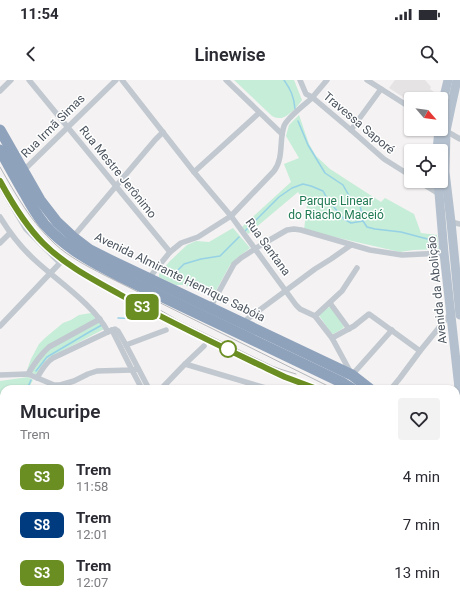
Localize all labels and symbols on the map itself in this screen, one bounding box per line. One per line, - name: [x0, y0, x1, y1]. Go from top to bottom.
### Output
- street label: Travessa Saporé: [321, 89, 397, 157]
- street label: Rua Irmã Simas: [18, 91, 88, 161]
- north arrow: [404, 92, 448, 136]
- street label: Rua Mestre Jerônimo: [77, 123, 160, 221]
- park label: Parque Linear do Riacho Maceió: [288, 194, 384, 222]
- street label: Rua Santana: [243, 216, 293, 278]
- street label: Avenida Almirante Henrique Sabóia: [92, 230, 268, 324]
- street label: Avenida da Abolição: [424, 235, 450, 345]
- line badge: S3: [124, 294, 160, 320]
- unlabelled marker: [219, 340, 237, 358]

